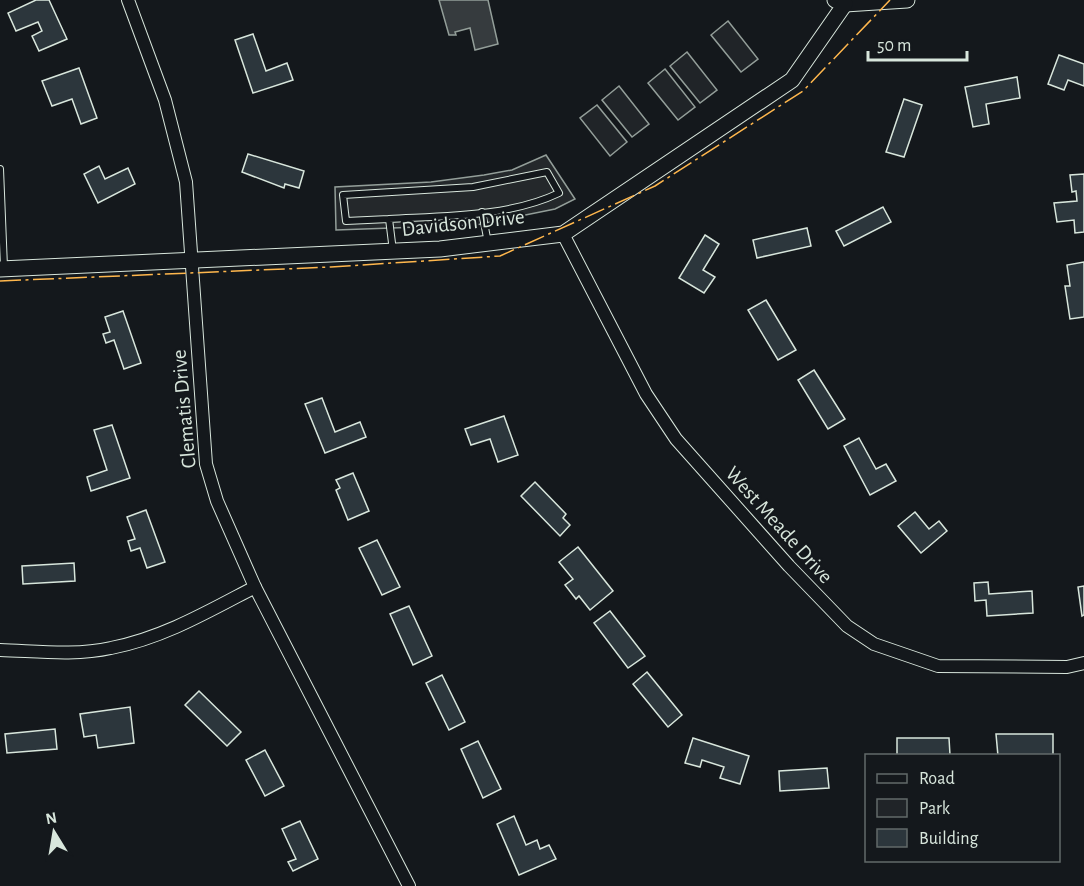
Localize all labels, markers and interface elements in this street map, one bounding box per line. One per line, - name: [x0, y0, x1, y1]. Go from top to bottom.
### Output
- scale bar: [868, 24, 967, 62]
- text: 50 m: [877, 37, 911, 55]
- street label: Davidson Drive: [400, 206, 526, 240]
- street label: Clematis Drive: [168, 349, 200, 469]
- street label: West Meade Drive: [721, 463, 837, 587]
- legend: [865, 754, 1060, 862]
- text: Road: [919, 770, 955, 788]
- text: Park: [919, 800, 951, 818]
- north arrow: [24, 802, 84, 862]
- text: N: [44, 809, 58, 827]
- text: Building: [919, 830, 979, 848]

